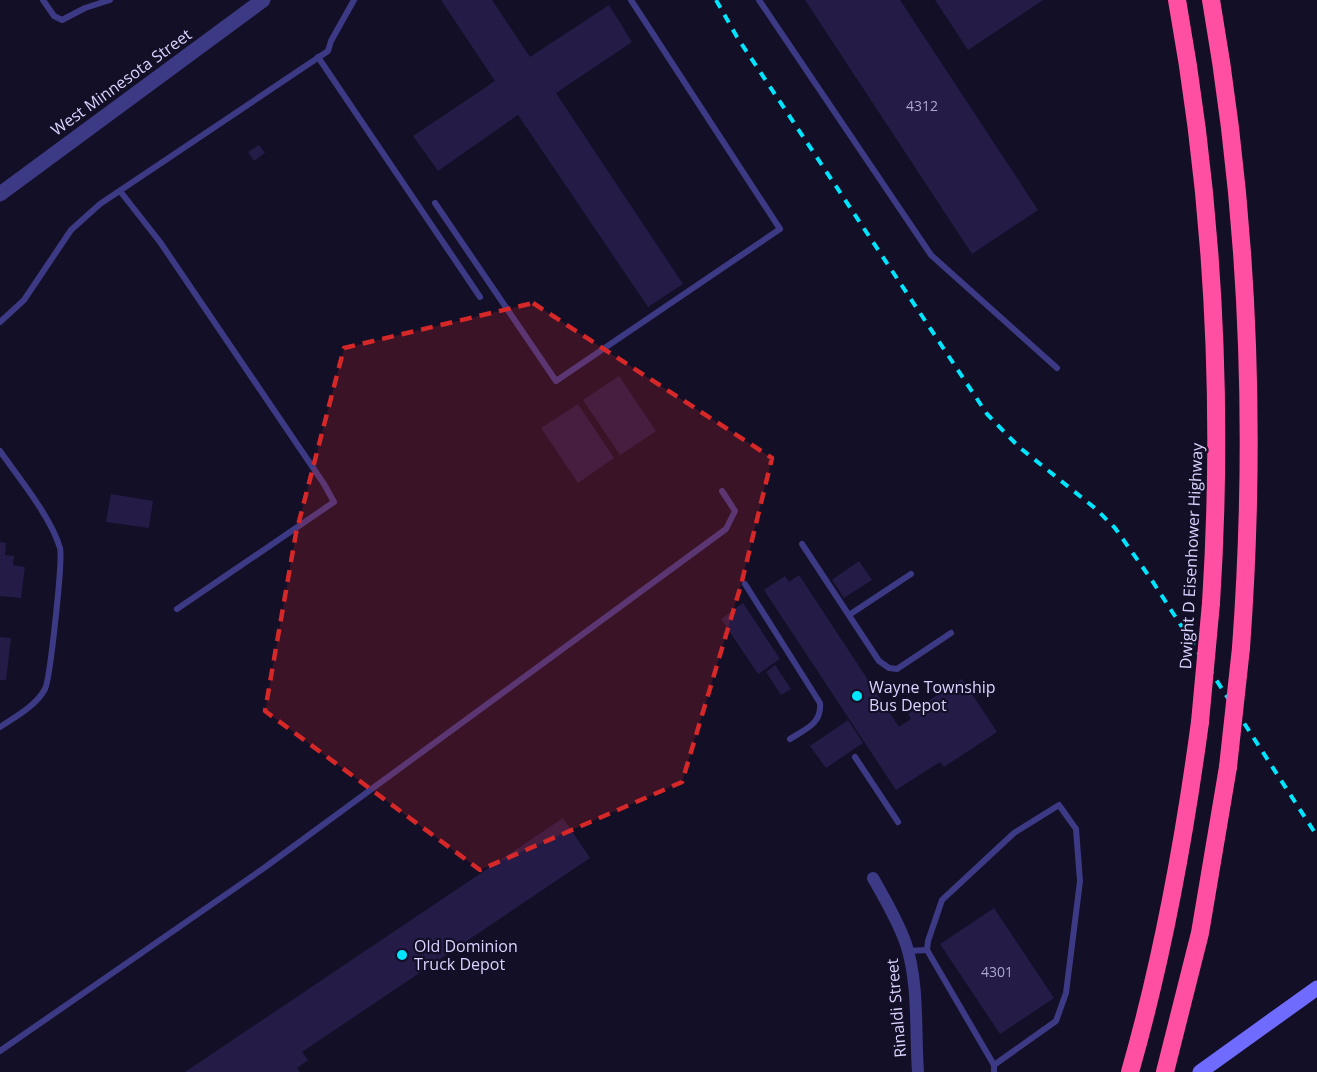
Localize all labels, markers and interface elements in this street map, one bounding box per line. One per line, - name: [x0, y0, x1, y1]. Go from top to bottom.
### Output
- street label: West Minnesota Street: [46, 23, 196, 141]
- house number: 4312: [906, 96, 938, 115]
- street label: Dwight D Eisenhower Highway: [1174, 441, 1208, 670]
- place label: Wayne Township Bus Depot: [869, 676, 996, 716]
- marker: Wayne Township Bus Depot: [850, 689, 864, 703]
- place label: Old Dominion Truck Depot: [414, 935, 518, 975]
- marker: Old Dominion Truck Depot: [395, 948, 409, 962]
- street label: Rinaldi Street: [881, 957, 911, 1058]
- house number: 4301: [981, 962, 1013, 981]

